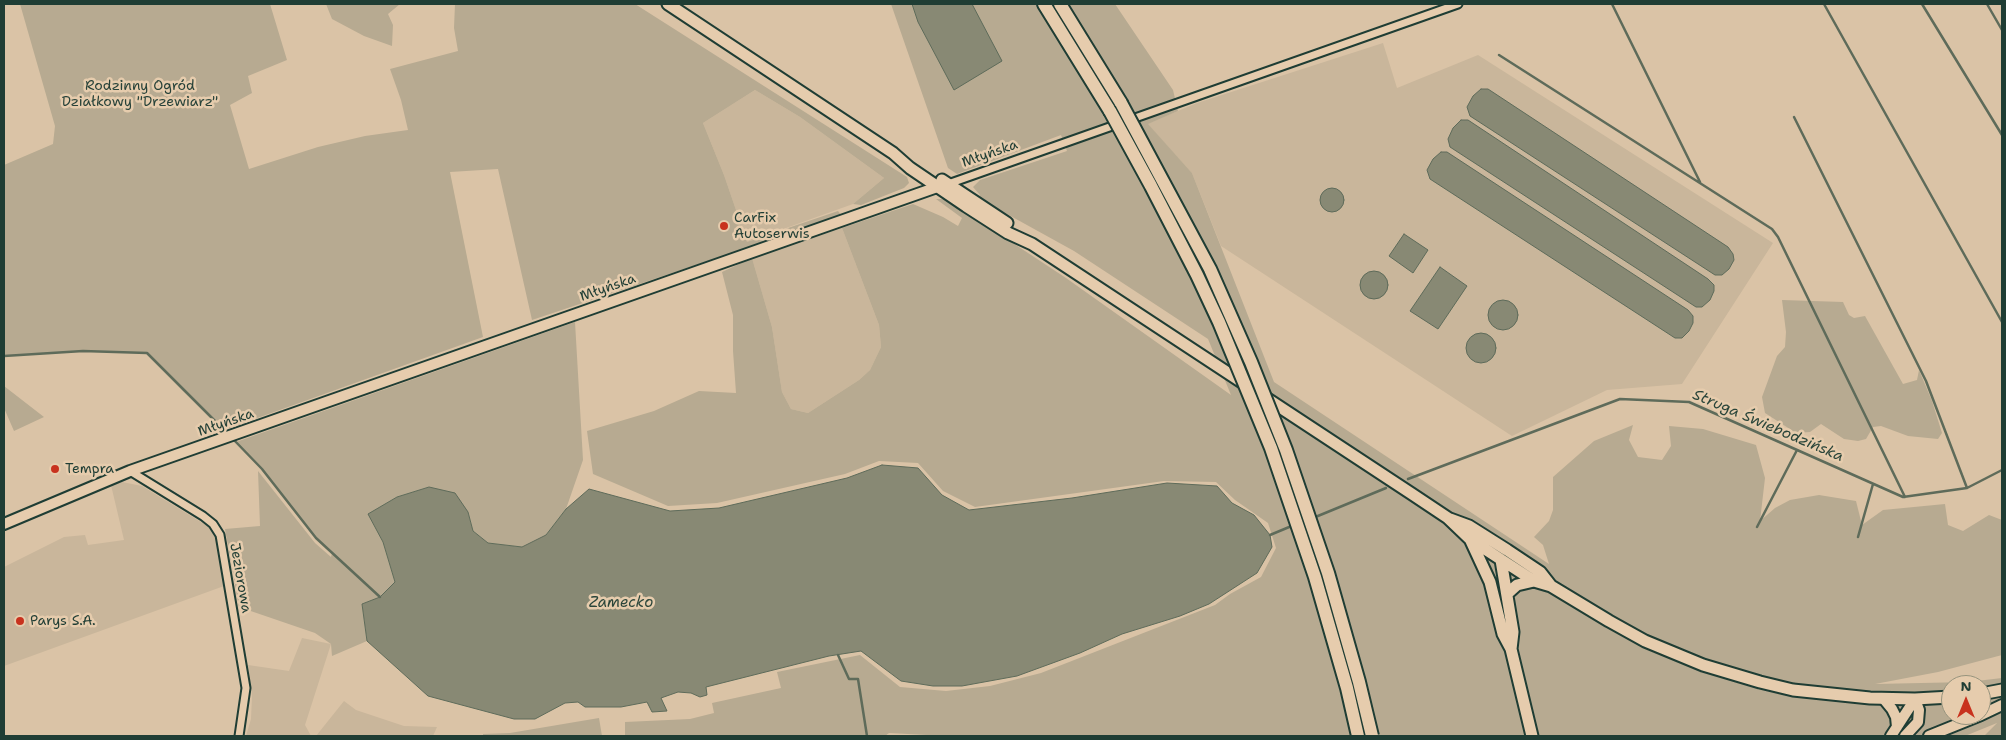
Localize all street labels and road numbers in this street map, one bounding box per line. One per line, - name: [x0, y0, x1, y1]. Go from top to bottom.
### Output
- street label: Młyńska: [960, 137, 1020, 171]
- street label: Młyńska: [578, 271, 638, 305]
- street label: Młyńska: [196, 406, 256, 440]
- street label: Jeziorowa: [226, 542, 254, 614]

